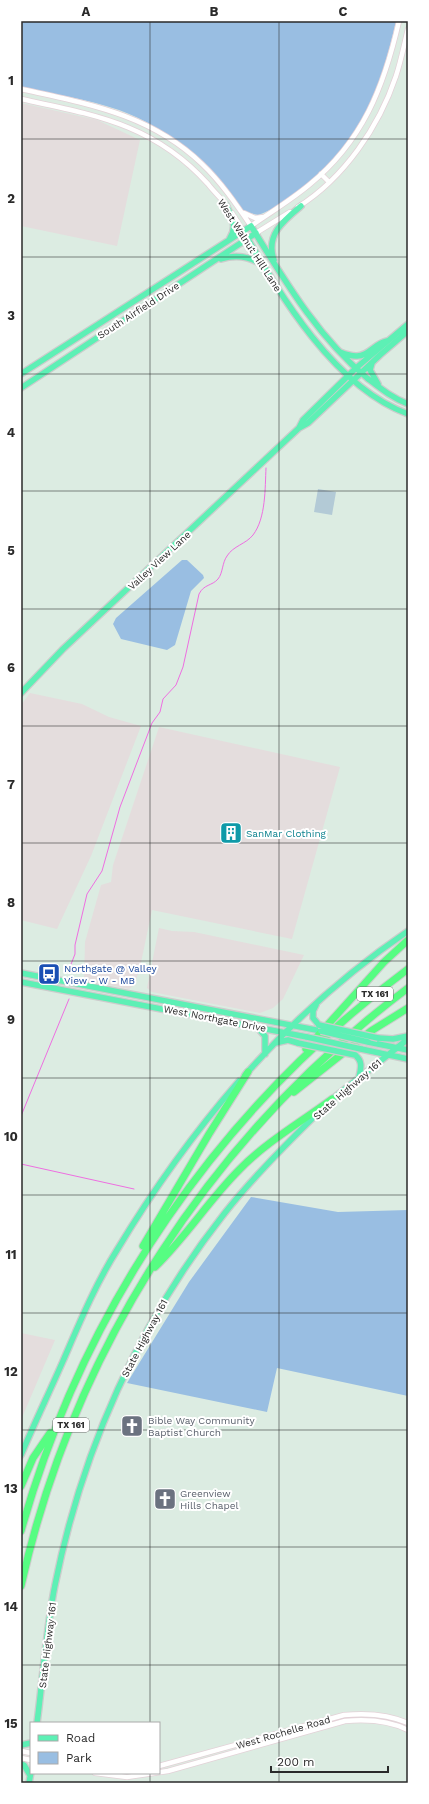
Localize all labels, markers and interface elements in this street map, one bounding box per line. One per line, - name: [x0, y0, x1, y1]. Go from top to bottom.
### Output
- text: A: [82, 4, 91, 19]
- text: B: [210, 4, 219, 19]
- text: C: [339, 4, 348, 19]
- text: 1: [8, 73, 14, 88]
- text: 2: [7, 191, 15, 206]
- street label: West Walnut Hill Lane: [215, 197, 284, 294]
- street label: South Airfield Drive: [95, 280, 181, 341]
- text: 3: [7, 308, 15, 323]
- text: 4: [7, 425, 16, 440]
- street label: Valley View Lane: [126, 529, 193, 592]
- text: 5: [7, 543, 15, 558]
- text: 6: [7, 660, 15, 675]
- text: 7: [7, 777, 15, 792]
- building icon: SanMar Clothing: [218, 820, 244, 846]
- place label: SanMar Clothing: [246, 828, 327, 839]
- text: 8: [7, 895, 15, 910]
- bus stop icon: Northgate @ Valley View - W - MB: [36, 961, 62, 987]
- place label: Northgate @ Valley View - W - MB: [64, 963, 157, 986]
- road number: TX 161: [357, 987, 393, 1001]
- street label: West Northgate Drive: [163, 1003, 267, 1034]
- text: 9: [7, 1012, 15, 1027]
- street label: State Highway 161: [311, 1057, 384, 1122]
- text: 10: [4, 1129, 18, 1144]
- text: 11: [5, 1247, 17, 1262]
- street label: State Highway 161: [119, 1297, 170, 1379]
- text: 12: [4, 1364, 18, 1379]
- church icon: Bible Way Community Baptist Church: [119, 1413, 145, 1439]
- place label: Bible Way Community Baptist Church: [148, 1415, 255, 1438]
- road number: TX 161: [53, 1418, 89, 1432]
- text: 13: [4, 1481, 18, 1496]
- church icon: Greenview Hills Chapel: [152, 1486, 178, 1512]
- place label: Greenview Hills Chapel: [180, 1488, 239, 1511]
- text: 14: [4, 1599, 19, 1614]
- street label: State Highway 161: [37, 1601, 58, 1689]
- street label: West Rochelle Road: [235, 1714, 332, 1751]
- text: 15: [4, 1716, 18, 1731]
- legend: [30, 1722, 160, 1774]
- text: Road: [66, 1731, 95, 1745]
- scale bar: [271, 1748, 388, 1774]
- text: Park: [66, 1751, 92, 1765]
- text: 200 m: [277, 1755, 314, 1769]

